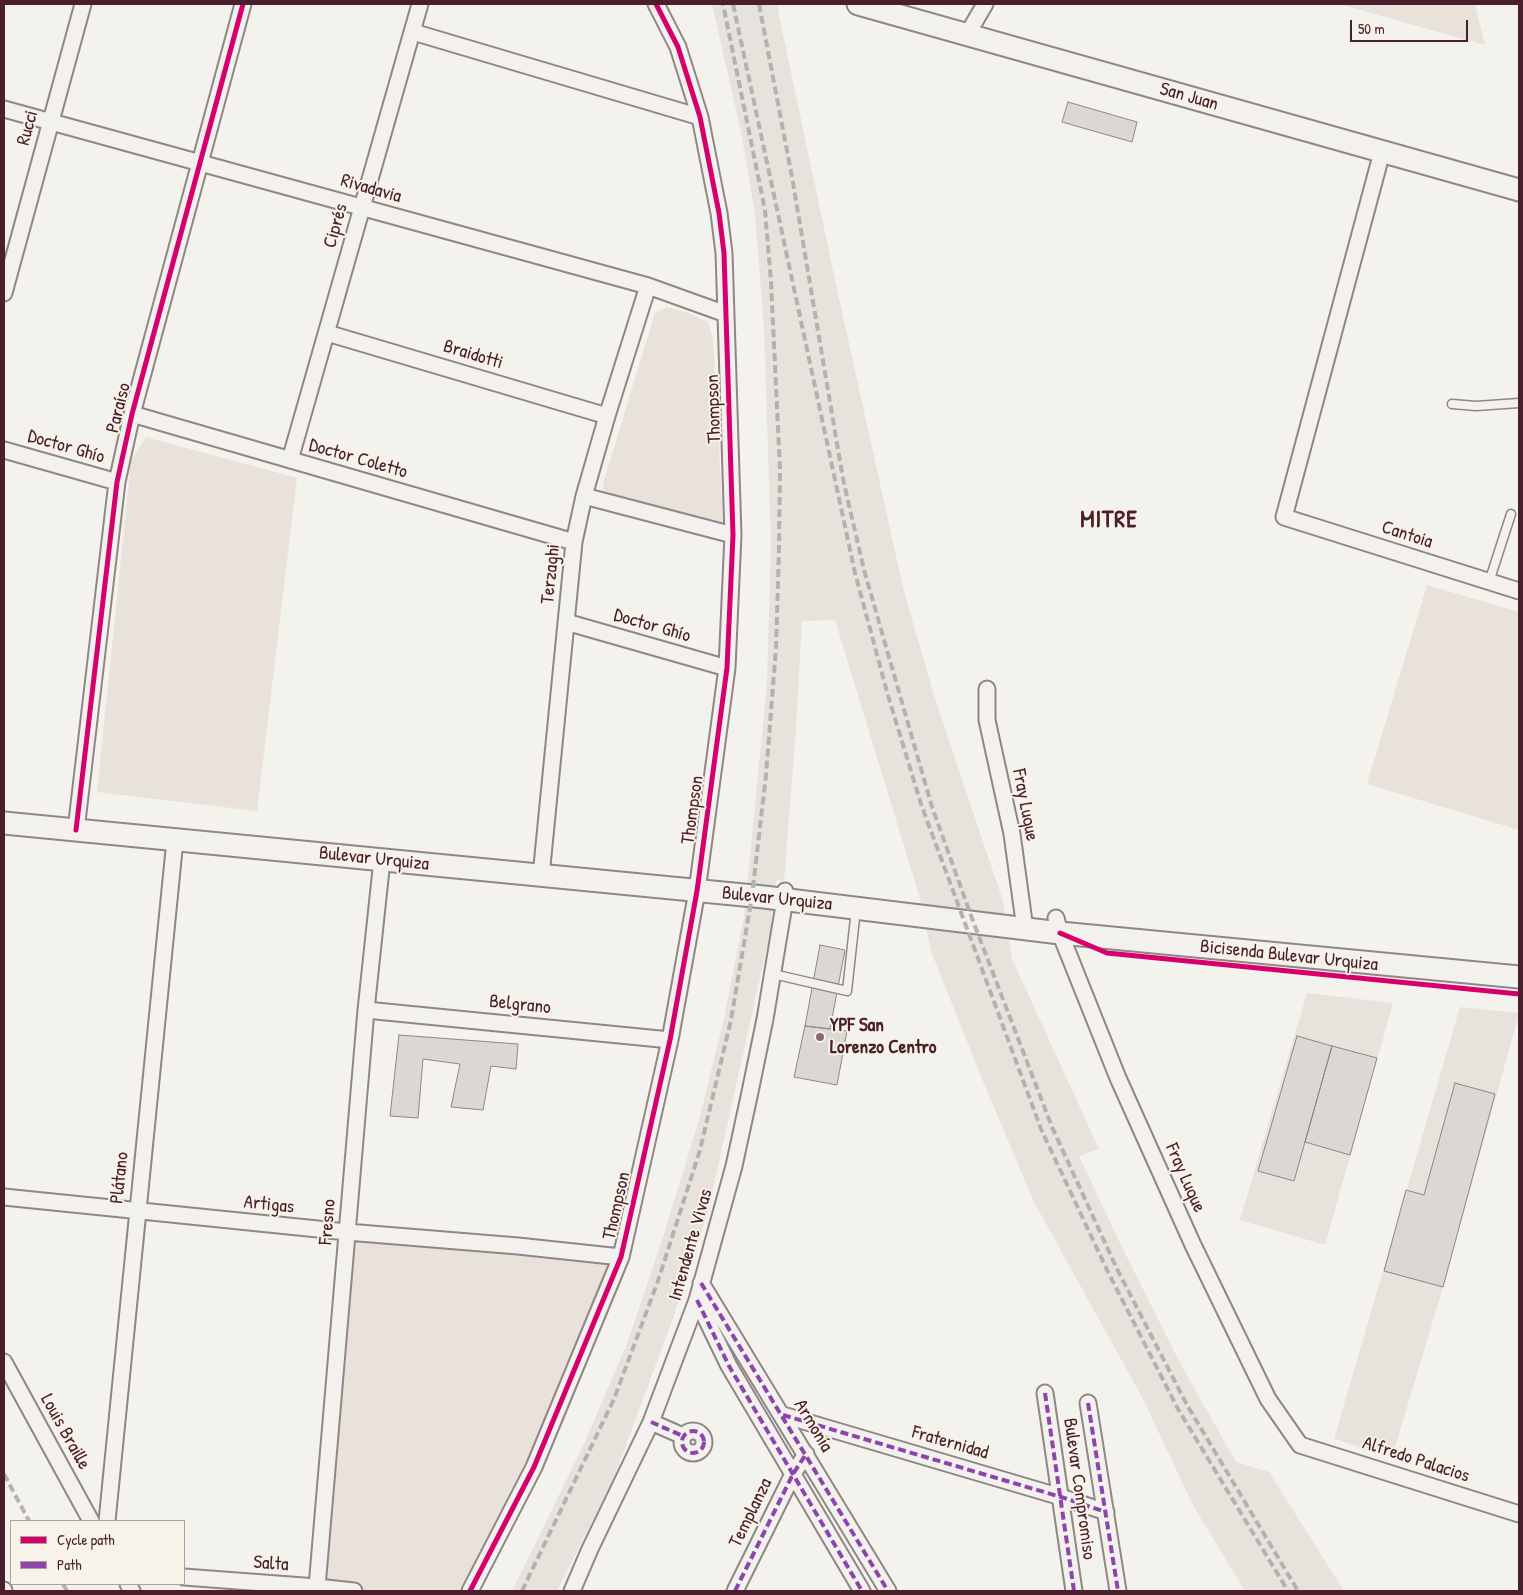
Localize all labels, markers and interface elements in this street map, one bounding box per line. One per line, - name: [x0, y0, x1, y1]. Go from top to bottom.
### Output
- scale bar: [1353, 10, 1470, 42]
- text: 50 m: [1358, 18, 1385, 39]
- street label: San Juan: [1157, 78, 1221, 116]
- street label: Rucci: [12, 108, 44, 148]
- street label: Rivadavia: [338, 169, 404, 209]
- street label: Ciprés: [319, 201, 353, 251]
- street label: Braidotti: [440, 335, 506, 375]
- street label: Thompson: [701, 374, 727, 444]
- street label: Paraíso: [102, 381, 136, 435]
- street label: Doctor Ghío: [25, 425, 107, 469]
- street label: Doctor Coletto: [306, 434, 410, 484]
- district label: MITRE: [1080, 507, 1138, 535]
- street label: Cantoia: [1379, 516, 1435, 554]
- street label: Terzaghi: [537, 543, 565, 605]
- street label: Doctor Ghío: [611, 604, 693, 648]
- street label: Fray Luque: [1007, 767, 1043, 843]
- street label: Thompson: [677, 774, 709, 846]
- street label: Bulevar Urquiza: [318, 842, 430, 876]
- street label: Bulevar Urquiza: [721, 882, 833, 916]
- street label: Bicisenda Bulevar Urquiza: [1199, 935, 1379, 977]
- street label: Belgrano: [488, 990, 552, 1020]
- place label: YPF San Lorenzo Centro: [830, 1015, 936, 1059]
- marker: YPF San Lorenzo Centro: [814, 1031, 826, 1043]
- street label: Fray Luque: [1160, 1140, 1210, 1216]
- street label: Plátano: [106, 1151, 134, 1205]
- street label: Thompson: [598, 1170, 636, 1242]
- street label: Intendente Vivas: [664, 1187, 718, 1303]
- street label: Artigas: [243, 1191, 295, 1219]
- street label: Fresno: [315, 1198, 341, 1246]
- street label: Louis Braille: [35, 1390, 95, 1474]
- street label: Armonía: [788, 1396, 838, 1456]
- street label: Bulevar Compromiso: [1058, 1417, 1100, 1561]
- street label: Fraternidad: [909, 1421, 991, 1465]
- street label: Alfredo Palacios: [1360, 1432, 1472, 1488]
- street label: Templanza: [724, 1475, 778, 1551]
- legend: [10, 1520, 185, 1585]
- text: Cycle path: [57, 1529, 115, 1550]
- street label: Salta: [253, 1551, 289, 1577]
- text: Path: [57, 1554, 82, 1575]

